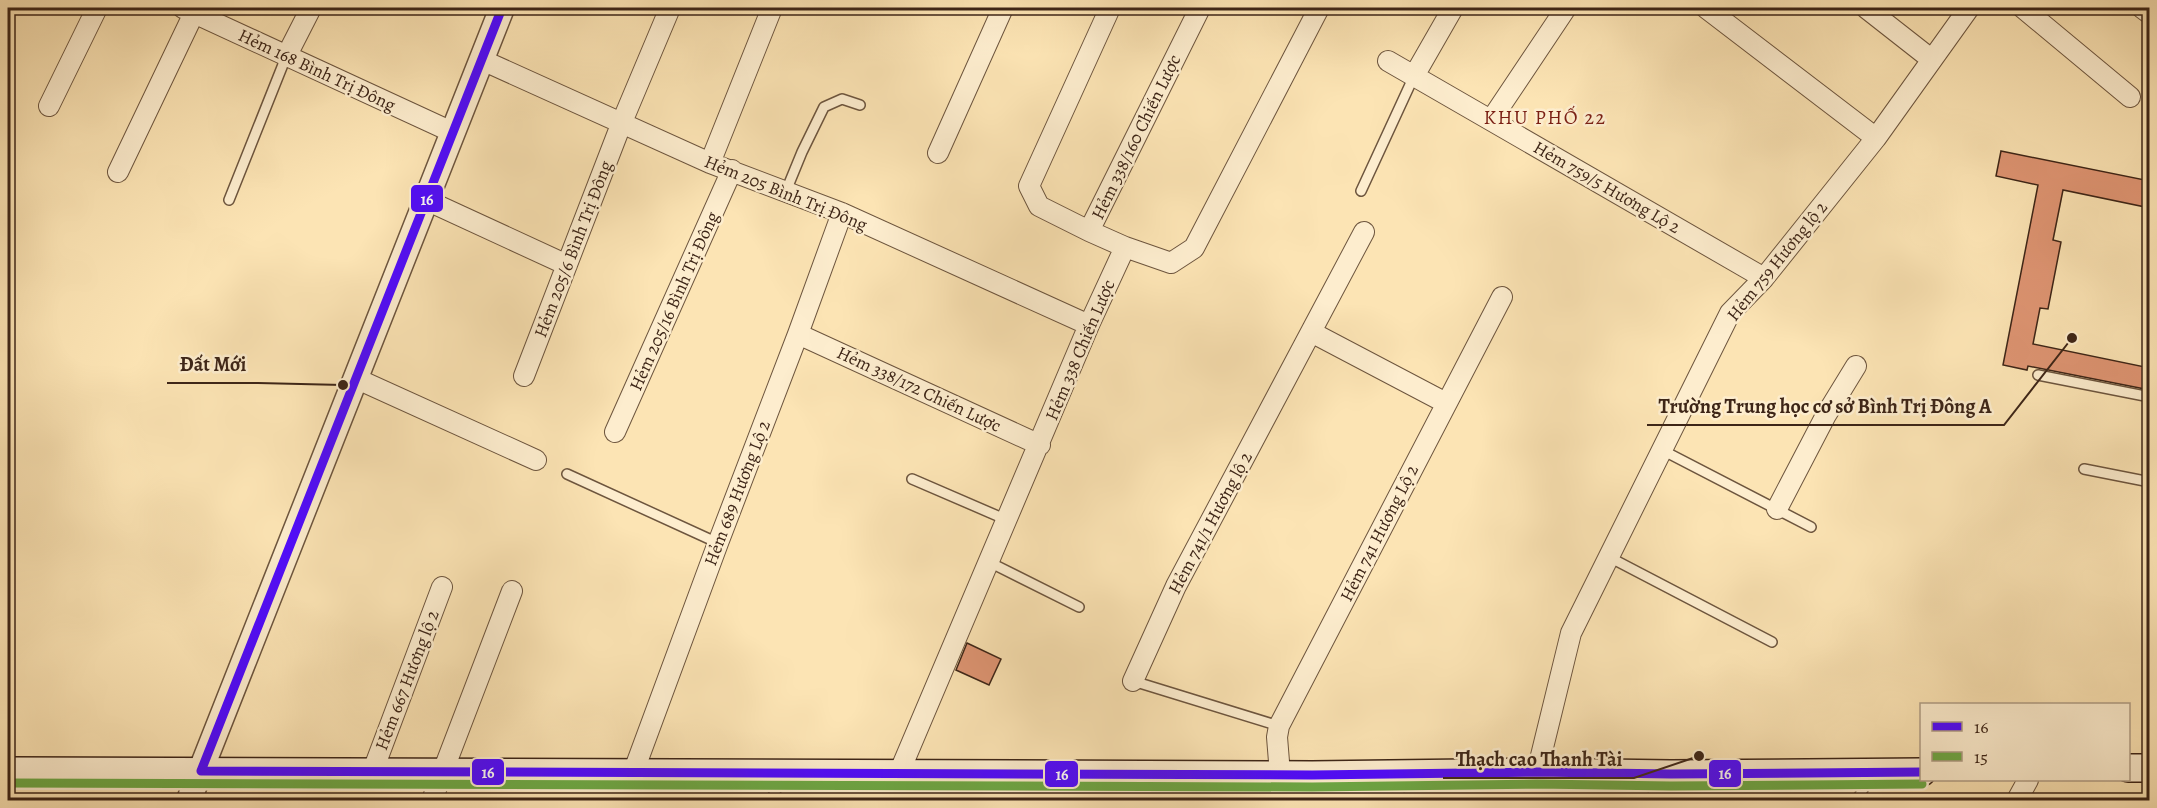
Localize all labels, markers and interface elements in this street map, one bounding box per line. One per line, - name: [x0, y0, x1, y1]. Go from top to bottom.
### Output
- street label: Hẻm 168 Bình Trị Đông: [235, 23, 399, 117]
- street label: Hẻm 338/160 Chiến Lược: [1086, 51, 1186, 223]
- district label: KHU PHỐ 22: [1483, 104, 1607, 131]
- street label: Hẻm 759/5 Hương Lộ 2: [1529, 135, 1685, 239]
- street label: Hẻm 205 Bình Trị Đông: [701, 149, 871, 237]
- street label: Hẻm 205/6 Bình Trị Đông: [528, 157, 618, 341]
- line badge: 16: [410, 184, 444, 213]
- text: 16: [420, 189, 434, 211]
- street label: Hẻm 759 Hương lộ 2: [1721, 196, 1833, 326]
- street label: Hẻm 205/16 Bình Trị Đông: [624, 208, 724, 394]
- street label: Hẻm 338 Chiến Lược: [1040, 276, 1120, 424]
- street label: Hẻm 338/172 Chiến Lược: [833, 340, 1005, 438]
- callout: Đất Mới: [167, 345, 258, 383]
- text: Đất Mới: [180, 351, 247, 378]
- callout: Trường Trung học cơ sở Bình Trị Đông A: [1647, 387, 2004, 425]
- text: Trường Trung học cơ sở Bình Trị Đông A: [1658, 393, 1992, 420]
- street label: Hẻm 689 Hương Lộ 2: [698, 416, 776, 569]
- street label: Hẻm 741/1 Hương lộ 2: [1162, 447, 1258, 598]
- street label: Hẻm 741 Hương Lộ 2: [1334, 460, 1424, 606]
- street label: Hẻm 667 Hương lộ 2: [369, 606, 445, 754]
- legend: [1920, 703, 2130, 781]
- text: 16: [1974, 715, 1988, 739]
- callout: Thạch cao Thanh Tài: [1443, 740, 1634, 778]
- text: 15: [1974, 745, 1988, 769]
- text: Thạch cao Thanh Tài: [1456, 746, 1622, 773]
- line badge: 16: [471, 758, 505, 786]
- line badge: 16: [1708, 759, 1742, 788]
- line badge: 16: [1044, 760, 1079, 788]
- text: 16: [481, 762, 495, 784]
- text: 16: [1718, 763, 1732, 785]
- text: 16: [1055, 764, 1069, 786]

